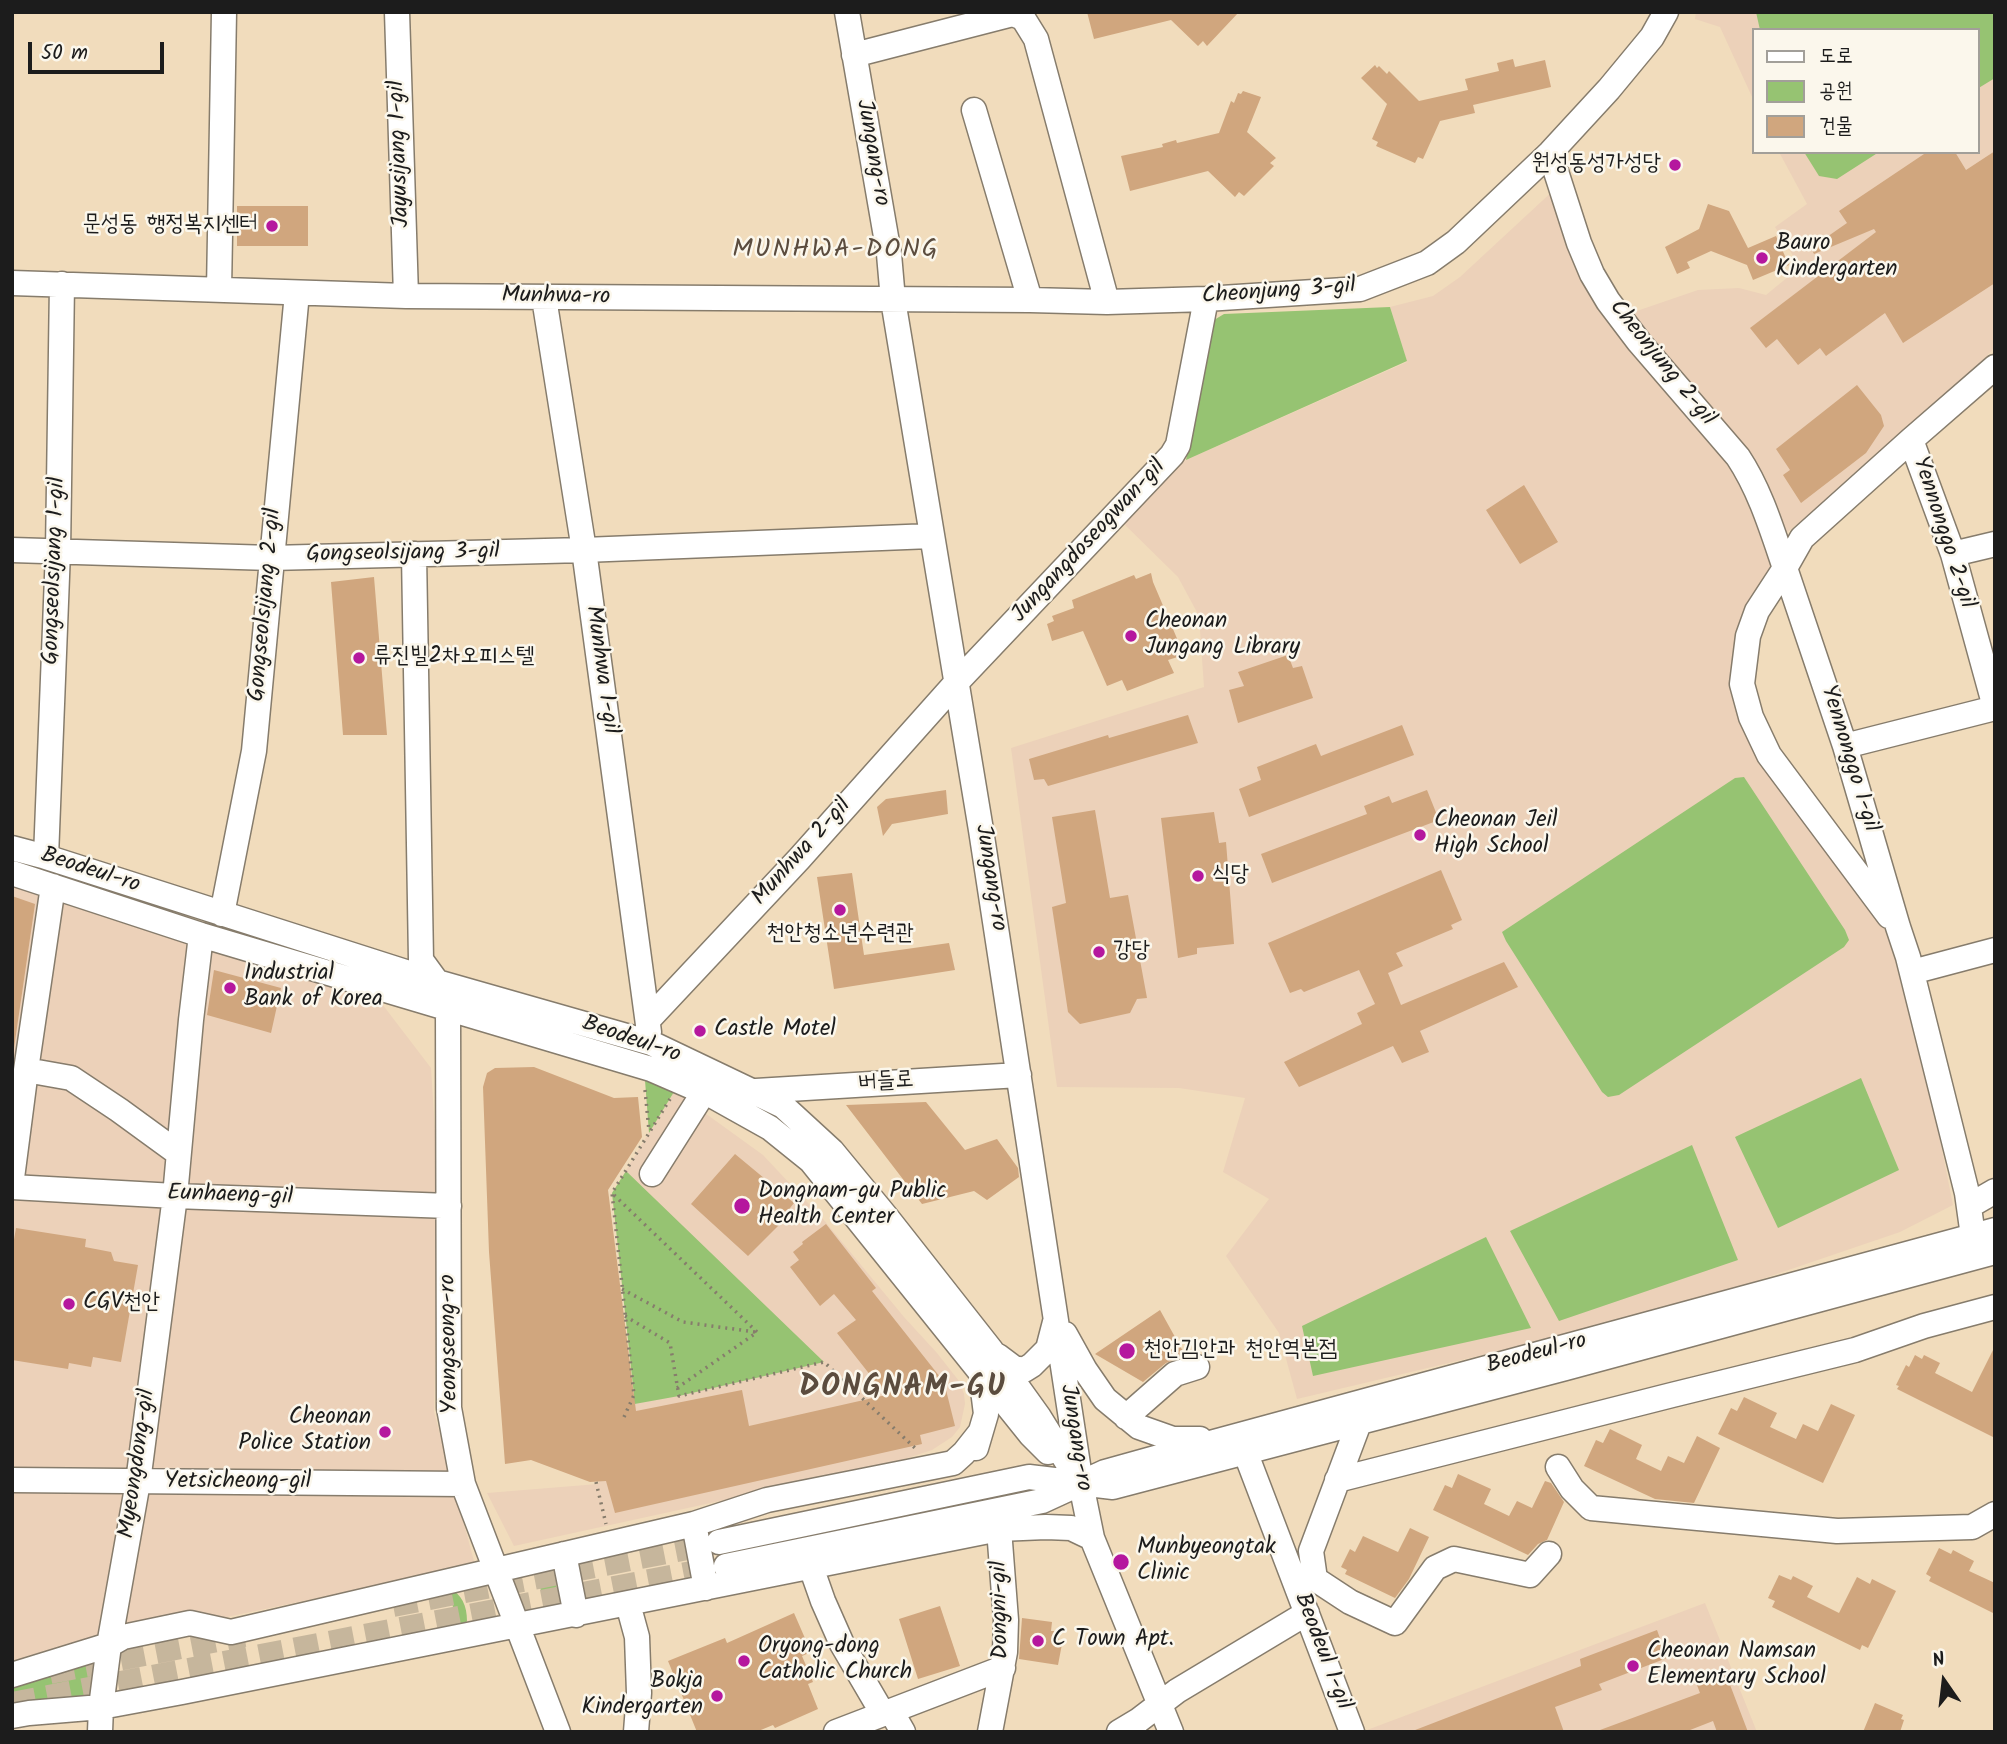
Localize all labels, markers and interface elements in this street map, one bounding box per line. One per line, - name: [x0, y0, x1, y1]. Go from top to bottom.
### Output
- scale bar: [32, 28, 168, 72]
- legend: [1752, 28, 1979, 154]
- text: 50 m: [41, 37, 88, 70]
- text: 도로: [1819, 40, 1853, 73]
- text: 공원: [1819, 75, 1853, 108]
- street label: Jayusijang 1-gil: [385, 80, 417, 228]
- street label: Jungang-ro: [848, 98, 894, 208]
- text: 건물: [1819, 110, 1853, 143]
- place label: 원성동성가성당: [1531, 151, 1661, 179]
- marker: 원성동성가성당: [1667, 157, 1683, 173]
- place label: 문성동 행정복지센터: [82, 212, 258, 240]
- marker: 문성동 행정복지센터: [264, 218, 280, 234]
- place label: Bauro Kindergarten: [1776, 231, 1898, 285]
- district label: MUNHWA-DONG: [734, 236, 938, 268]
- marker: Bauro Kindergarten: [1754, 250, 1770, 266]
- street label: Cheonjung 3-gil: [1201, 274, 1357, 312]
- street label: Munhwa-ro: [501, 283, 611, 313]
- street label: Cheonjung 2-gil: [1602, 295, 1720, 433]
- street label: Yennonggo 2-gil: [1904, 453, 1980, 613]
- street label: Jungangdoseogwan-gil: [1007, 455, 1173, 629]
- street label: Gongseolsijang 1-gil: [39, 477, 73, 665]
- street label: Gongseolsijang 2-gil: [245, 507, 289, 703]
- street label: Gongseolsijang 3-gil: [306, 540, 500, 570]
- street label: Munhwa 1-gil: [577, 604, 623, 736]
- place label: Cheonan Jungang Library: [1145, 609, 1300, 663]
- marker: Cheonan Jungang Library: [1123, 628, 1139, 644]
- place label: 류진빌2차오피스텔: [373, 644, 534, 672]
- marker: 류진빌2차오피스텔: [351, 650, 367, 666]
- street label: Yennonggo 1-gil: [1813, 682, 1883, 836]
- street label: Munhwa 2-gil: [747, 794, 859, 912]
- place label: Cheonan Jeil High School: [1434, 808, 1558, 862]
- street label: Jungang-ro: [967, 823, 1011, 933]
- marker: Cheonan Jeil High School: [1412, 827, 1428, 843]
- street label: Beodeul-ro: [37, 843, 143, 901]
- place label: 식당: [1212, 862, 1249, 890]
- marker: 식당: [1190, 868, 1206, 884]
- marker: 천안청소년수련관: [832, 902, 848, 918]
- place label: 천안청소년수련관: [766, 921, 914, 949]
- place label: 강당: [1113, 938, 1150, 966]
- marker: 강당: [1091, 944, 1107, 960]
- place label: Industrial Bank of Korea: [244, 961, 383, 1015]
- marker: Industrial Bank of Korea: [222, 980, 238, 996]
- street label: Beodeul-ro: [578, 1011, 684, 1071]
- place label: Castle Motel: [714, 1017, 836, 1045]
- marker: Castle Motel: [692, 1023, 708, 1039]
- street label: 버들로: [858, 1068, 914, 1098]
- place label: Dongnam-gu Public Health Center: [758, 1179, 947, 1233]
- street label: Eunhaeng-gil: [167, 1181, 293, 1213]
- marker: Dongnam-gu Public Health Center: [732, 1196, 752, 1216]
- street label: Yeongseong-ro: [436, 1274, 466, 1414]
- place label: CGV천안: [83, 1290, 160, 1318]
- marker: CGV천안: [61, 1296, 77, 1312]
- street label: Beodeul-ro: [1484, 1328, 1590, 1382]
- place label: 천안김안과 천안역본점: [1143, 1337, 1337, 1365]
- marker: 천안김안과 천안역본점: [1117, 1341, 1137, 1361]
- district label: DONGNAM-GU: [800, 1372, 1006, 1408]
- street label: Jungang-ro: [1052, 1383, 1096, 1493]
- street label: Myeongdong-gil: [115, 1388, 163, 1540]
- place label: Cheonan Police Station: [238, 1405, 371, 1459]
- marker: Cheonan Police Station: [377, 1424, 393, 1440]
- street label: Yetsicheong-gil: [165, 1469, 311, 1497]
- place label: Munbyeongtak Clinic: [1137, 1535, 1276, 1589]
- marker: Munbyeongtak Clinic: [1111, 1552, 1131, 1572]
- street label: Dongni-gil: [987, 1560, 1017, 1660]
- street label: Beodeul 1-gil: [1286, 1590, 1356, 1714]
- place label: C Town Apt.: [1052, 1627, 1174, 1655]
- marker: C Town Apt.: [1030, 1633, 1046, 1649]
- place label: Oryong-dong Catholic Church: [758, 1634, 912, 1688]
- place label: Cheonan Namsan Elementary School: [1647, 1639, 1826, 1693]
- text: N: [1929, 1645, 1948, 1677]
- north arrow: [1909, 1646, 1979, 1716]
- marker: Oryong-dong Catholic Church: [736, 1653, 752, 1669]
- marker: Cheonan Namsan Elementary School: [1625, 1658, 1641, 1674]
- place label: Bokja Kindergarten: [581, 1669, 703, 1723]
- marker: Bokja Kindergarten: [709, 1688, 725, 1704]

